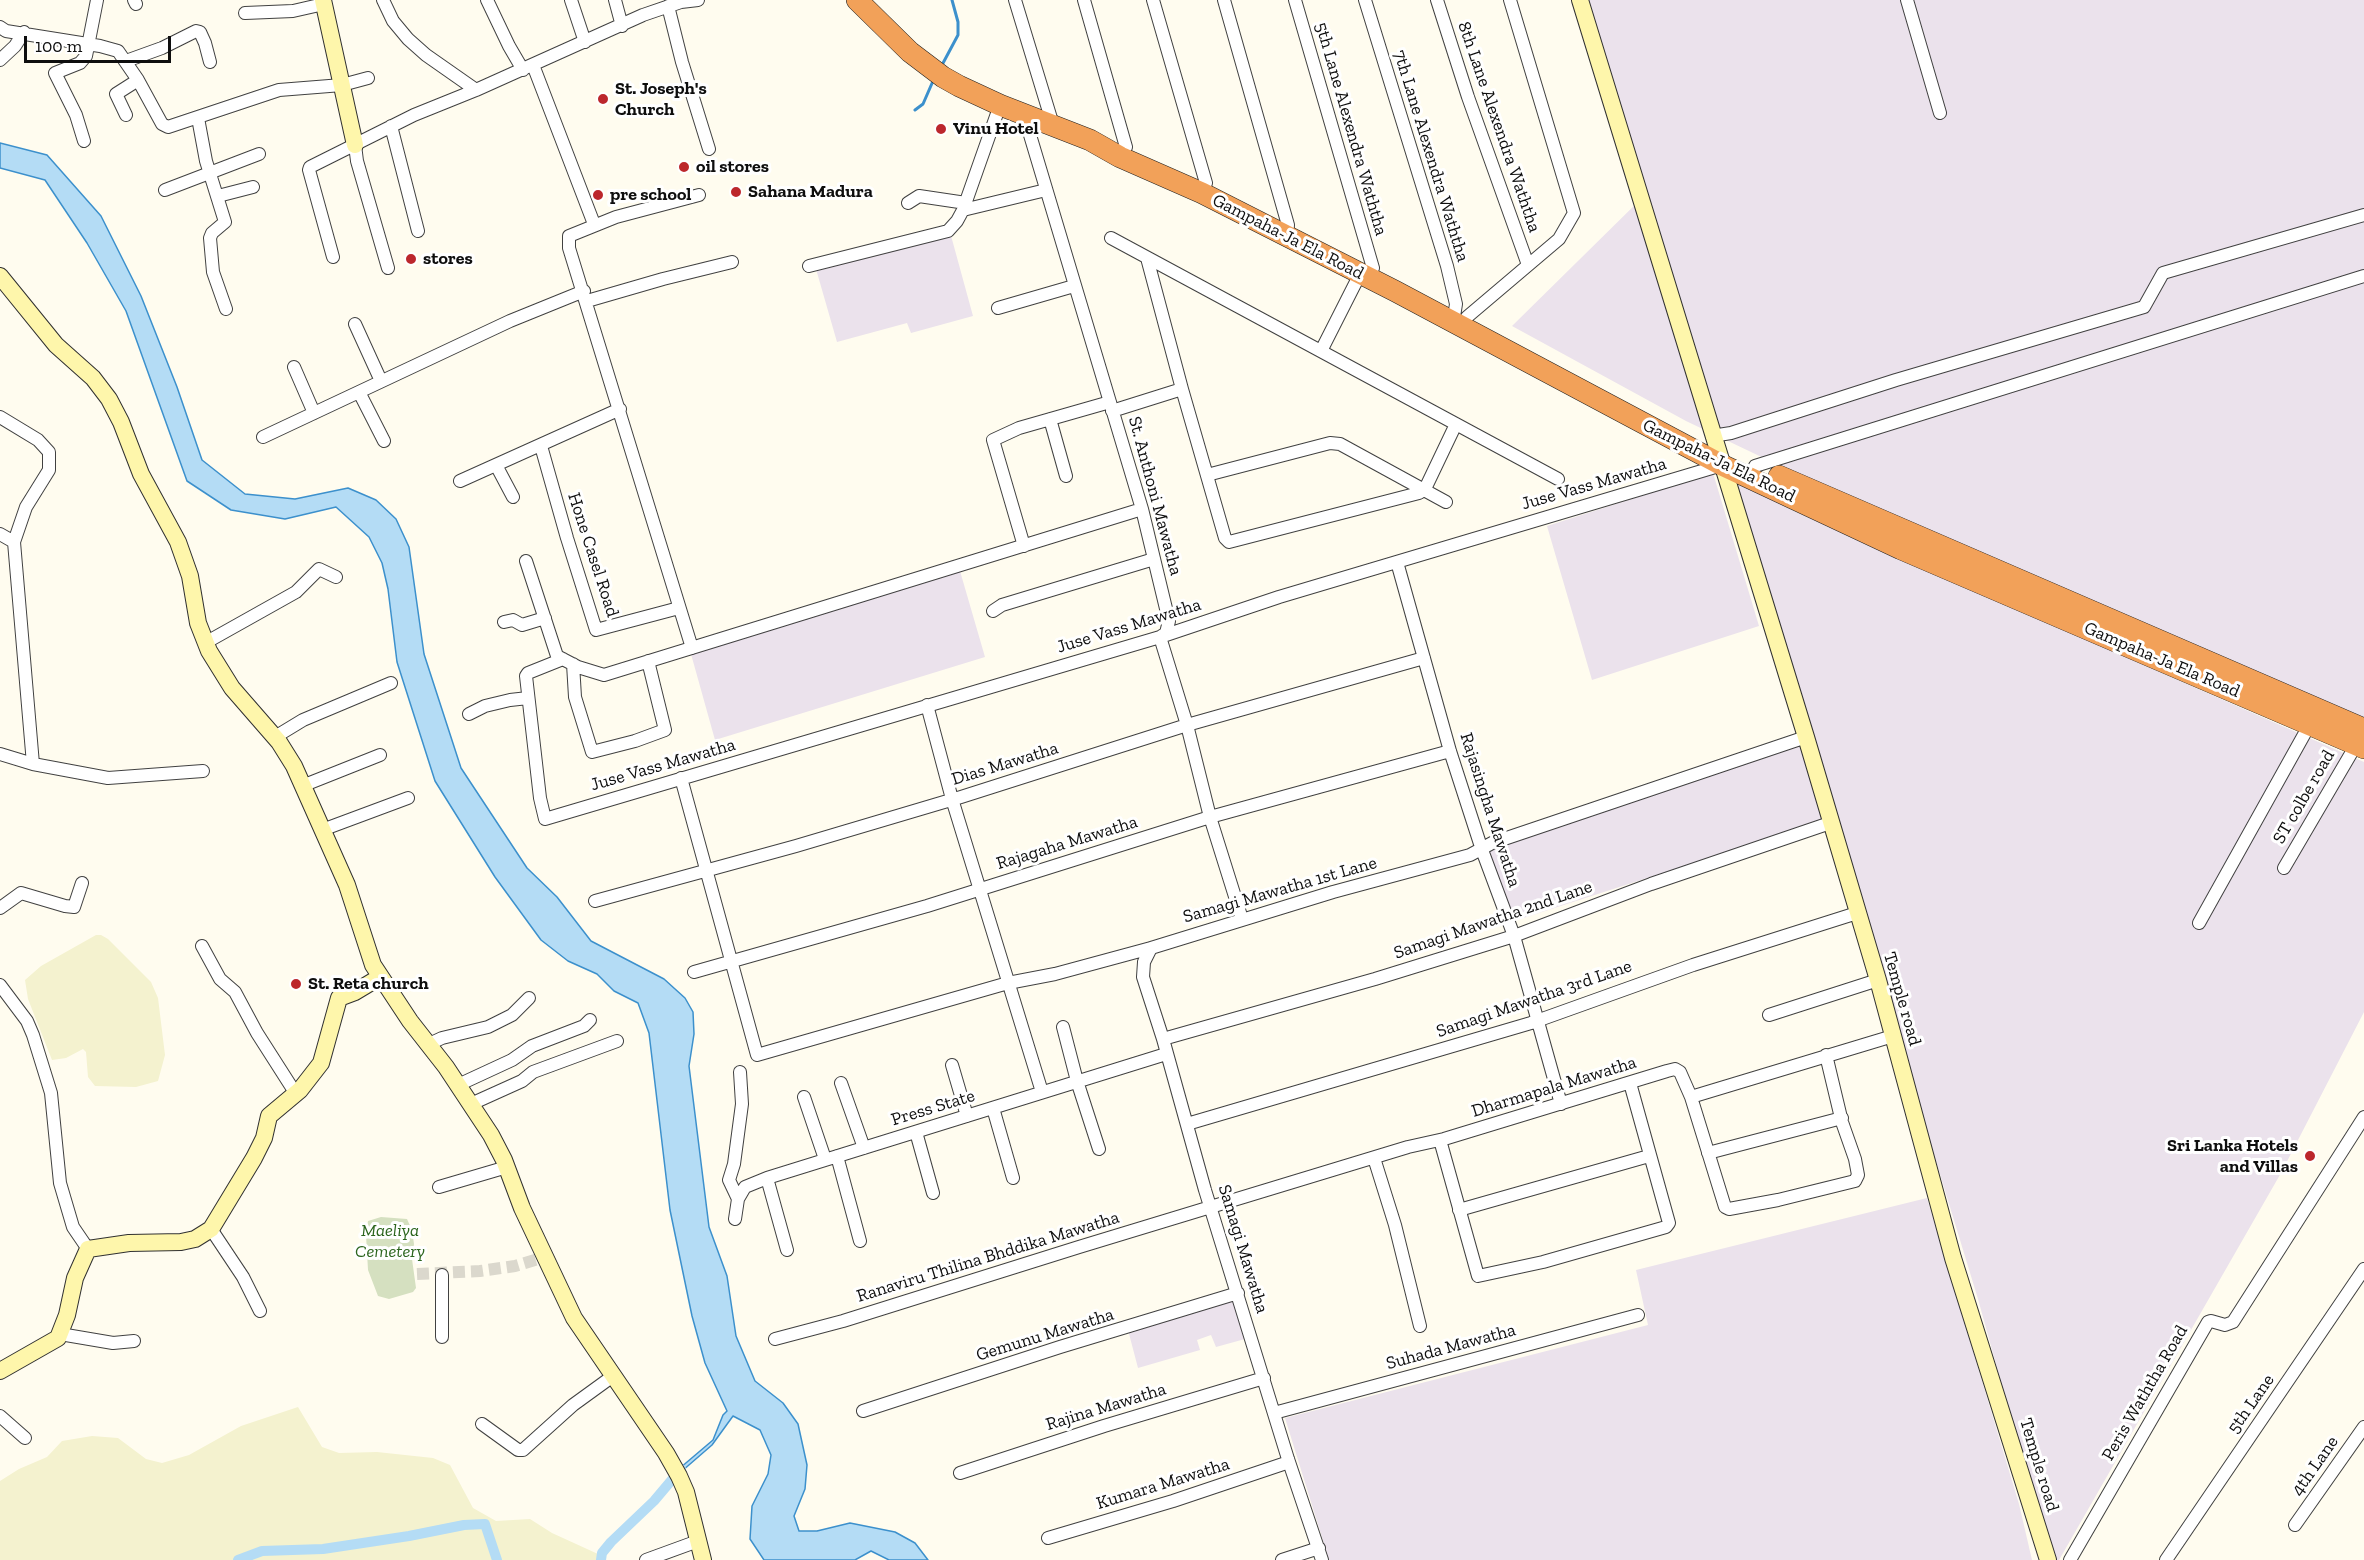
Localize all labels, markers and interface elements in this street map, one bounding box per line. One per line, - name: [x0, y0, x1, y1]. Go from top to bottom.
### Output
- street label: 8th Lane Alexendra Waththa: [1453, 19, 1545, 235]
- street label: 5th Lane Alexendra Waththa: [1310, 20, 1392, 238]
- scale bar: [27, 24, 174, 62]
- text: 100 m: [35, 35, 82, 57]
- street label: 7th Lane Alexendra Waththa: [1388, 48, 1474, 264]
- place label: St. Joseph's Church: [615, 78, 707, 121]
- marker: St. Joseph's Church: [596, 92, 610, 106]
- place label: Vinu Hotel: [953, 118, 1039, 140]
- marker: Vinu Hotel: [934, 122, 948, 136]
- place label: oil stores: [696, 156, 769, 178]
- marker: oil stores: [677, 160, 691, 174]
- place label: Sahana Madura: [748, 181, 873, 203]
- place label: pre school: [610, 184, 691, 206]
- marker: Sahana Madura: [729, 185, 743, 199]
- marker: pre school: [591, 188, 605, 202]
- street label: Gampaha-Ja Ela Road: [1209, 189, 1367, 285]
- place label: stores: [423, 248, 473, 270]
- marker: stores: [404, 252, 418, 266]
- street label: St. Anthoni Mawatha: [1123, 414, 1187, 578]
- street label: Gampaha-Ja Ela Road: [1639, 415, 1799, 507]
- street label: Juse Vass Mawatha: [1519, 453, 1669, 515]
- street label: Hone Casel Road: [563, 490, 623, 620]
- street label: Juse Vass Mawatha: [1054, 594, 1204, 658]
- street label: Gampaha-Ja Ela Road: [2081, 617, 2243, 703]
- street label: Rajasingha Mawatha: [1455, 730, 1525, 890]
- street label: Juse Vass Mawatha: [588, 734, 738, 796]
- street label: Dias Mawatha: [949, 738, 1061, 790]
- street label: ST colbe road: [2268, 746, 2340, 848]
- street label: Rajagaha Mawatha: [994, 811, 1140, 875]
- street label: Samagi Mawatha 1st Lane: [1181, 852, 1379, 928]
- street label: Samagi Mawatha 2nd Lane: [1391, 876, 1595, 964]
- street label: Temple road: [1878, 950, 1926, 1048]
- street label: Samagi Mawatha 3rd Lane: [1433, 955, 1635, 1043]
- place label: St. Reta church: [308, 973, 429, 995]
- marker: St. Reta church: [289, 977, 303, 991]
- street label: Dharmapala Mawatha: [1469, 1052, 1639, 1122]
- street label: Press State: [889, 1085, 977, 1131]
- place label: Sri Lanka Hotels and Villas: [2167, 1135, 2298, 1178]
- marker: Sri Lanka Hotels and Villas: [2303, 1149, 2317, 1163]
- street label: Samagi Mawatha: [1213, 1182, 1273, 1316]
- street label: Ranaviru Thilina Bhddika Mawatha: [854, 1207, 1122, 1307]
- park label: Maeliya Cemetery: [355, 1220, 425, 1262]
- street label: Gemunu Mawatha: [973, 1304, 1117, 1366]
- street label: Suhada Mawatha: [1384, 1319, 1518, 1375]
- street label: Peris Waththa Road: [2097, 1321, 2193, 1465]
- street label: 5th Lane: [2223, 1370, 2279, 1438]
- street label: Rajina Mawatha: [1043, 1378, 1169, 1436]
- street label: Temple road: [2015, 1416, 2063, 1514]
- street label: 4th Lane: [2287, 1432, 2343, 1500]
- street label: Kumara Mawatha: [1094, 1453, 1232, 1515]

